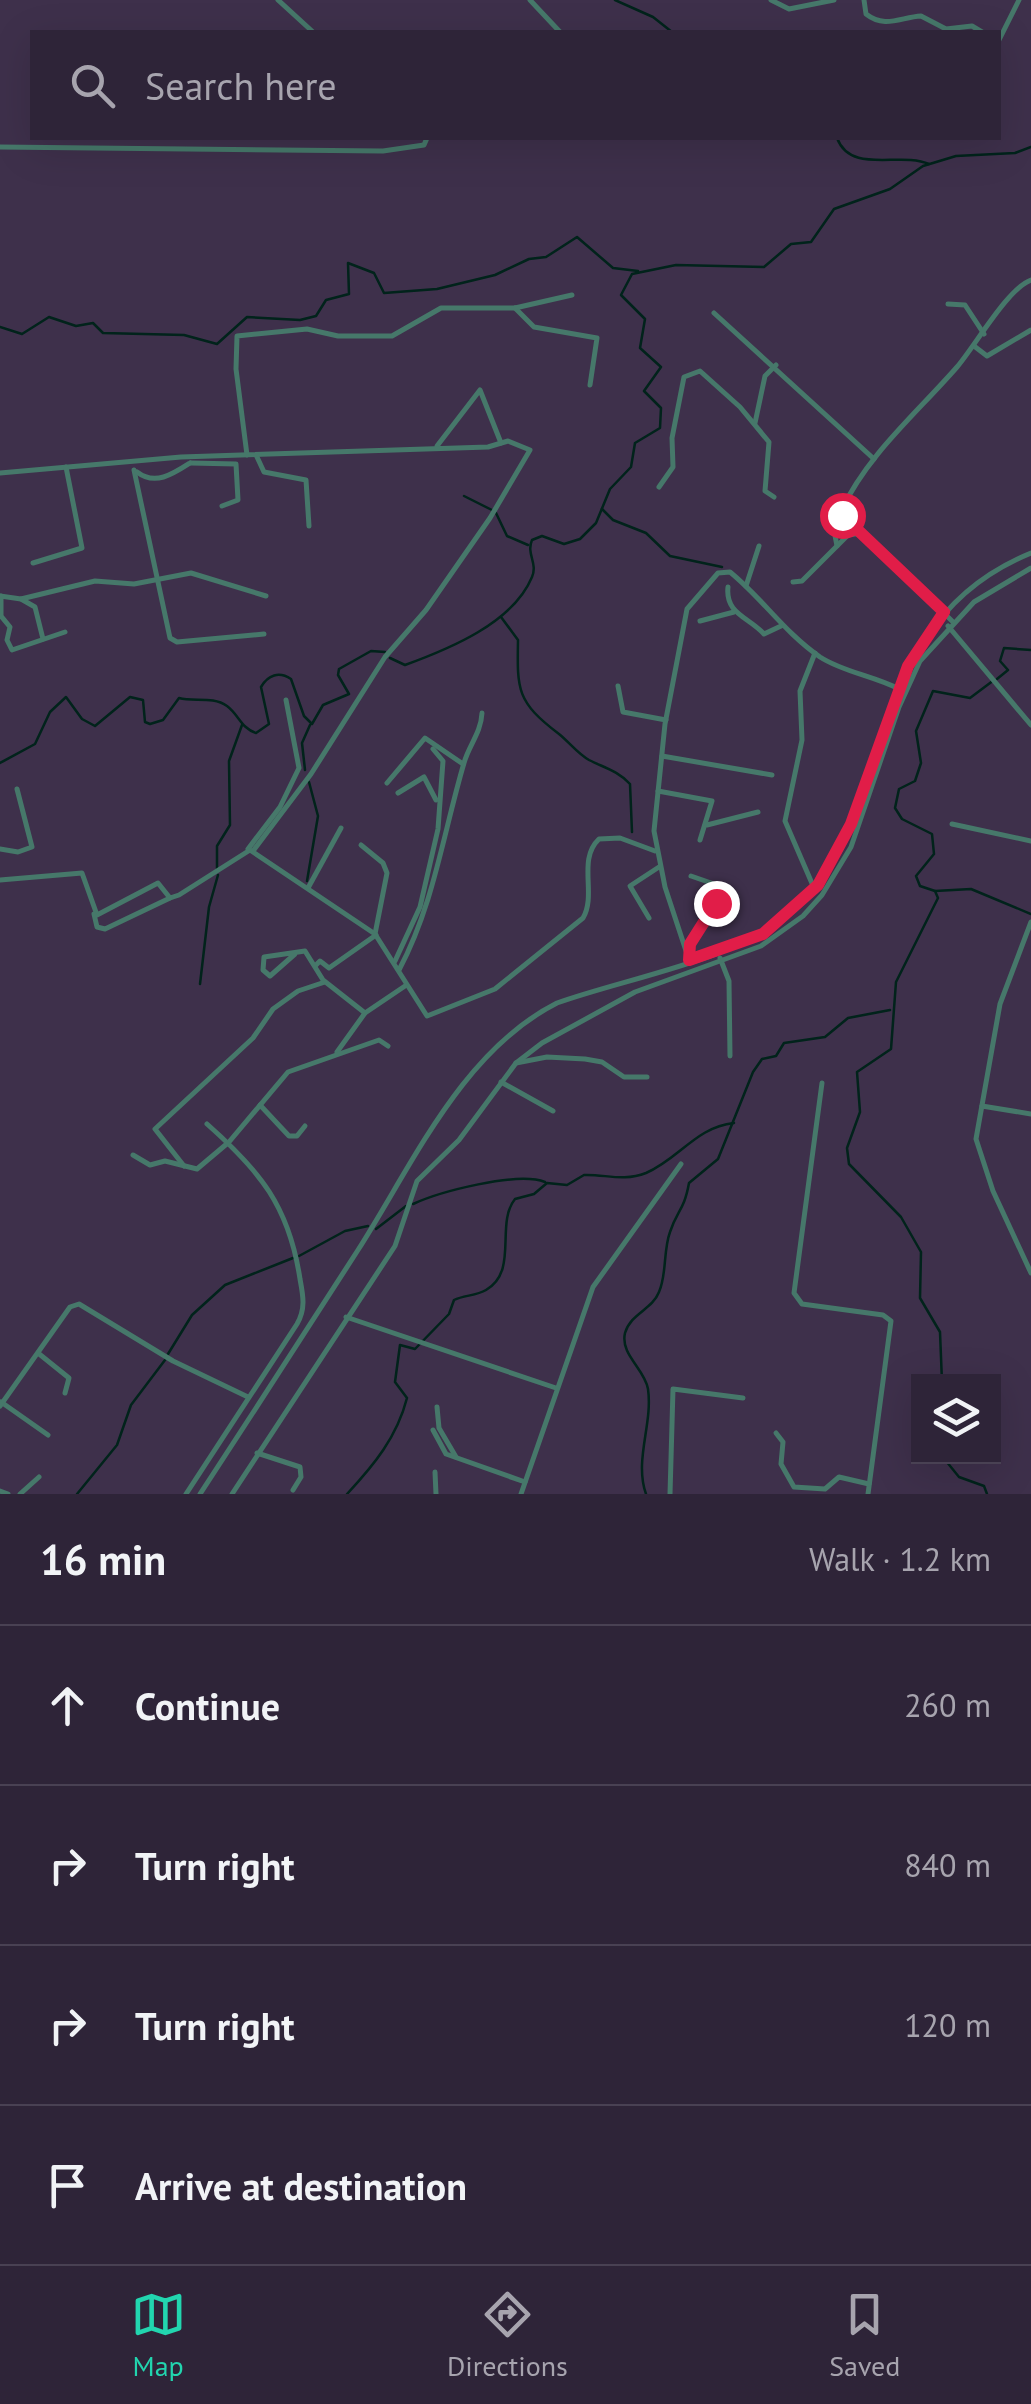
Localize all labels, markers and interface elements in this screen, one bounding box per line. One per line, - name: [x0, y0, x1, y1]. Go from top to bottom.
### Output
- search box: [30, 30, 1001, 140]
- icon: search: [65, 58, 120, 113]
- text: Search here: [145, 61, 337, 110]
- route start: [820, 493, 866, 539]
- route end: [694, 881, 740, 927]
- map controls: [911, 1374, 1001, 1464]
- button: layers: [911, 1374, 1001, 1464]
- text: 16 min: [40, 1532, 166, 1587]
- text: Walk · 1.2 km: [809, 1538, 991, 1580]
- icon: ahead: [40, 1678, 95, 1733]
- text: Continue: [135, 1681, 280, 1730]
- text: 260 m: [904, 1684, 991, 1726]
- icon: right: [40, 1838, 95, 1893]
- text: Turn right: [135, 1841, 295, 1890]
- text: 840 m: [904, 1844, 991, 1886]
- icon: right: [40, 1998, 95, 2053]
- text: Turn right: [135, 2001, 295, 2050]
- text: 120 m: [904, 2004, 991, 2046]
- icon: arrive: [40, 2158, 95, 2213]
- text: Arrive at destination: [135, 2161, 467, 2210]
- tab: Map: [131, 2287, 186, 2384]
- tab: Directions: [447, 2287, 568, 2384]
- tab: Saved: [829, 2287, 900, 2384]

